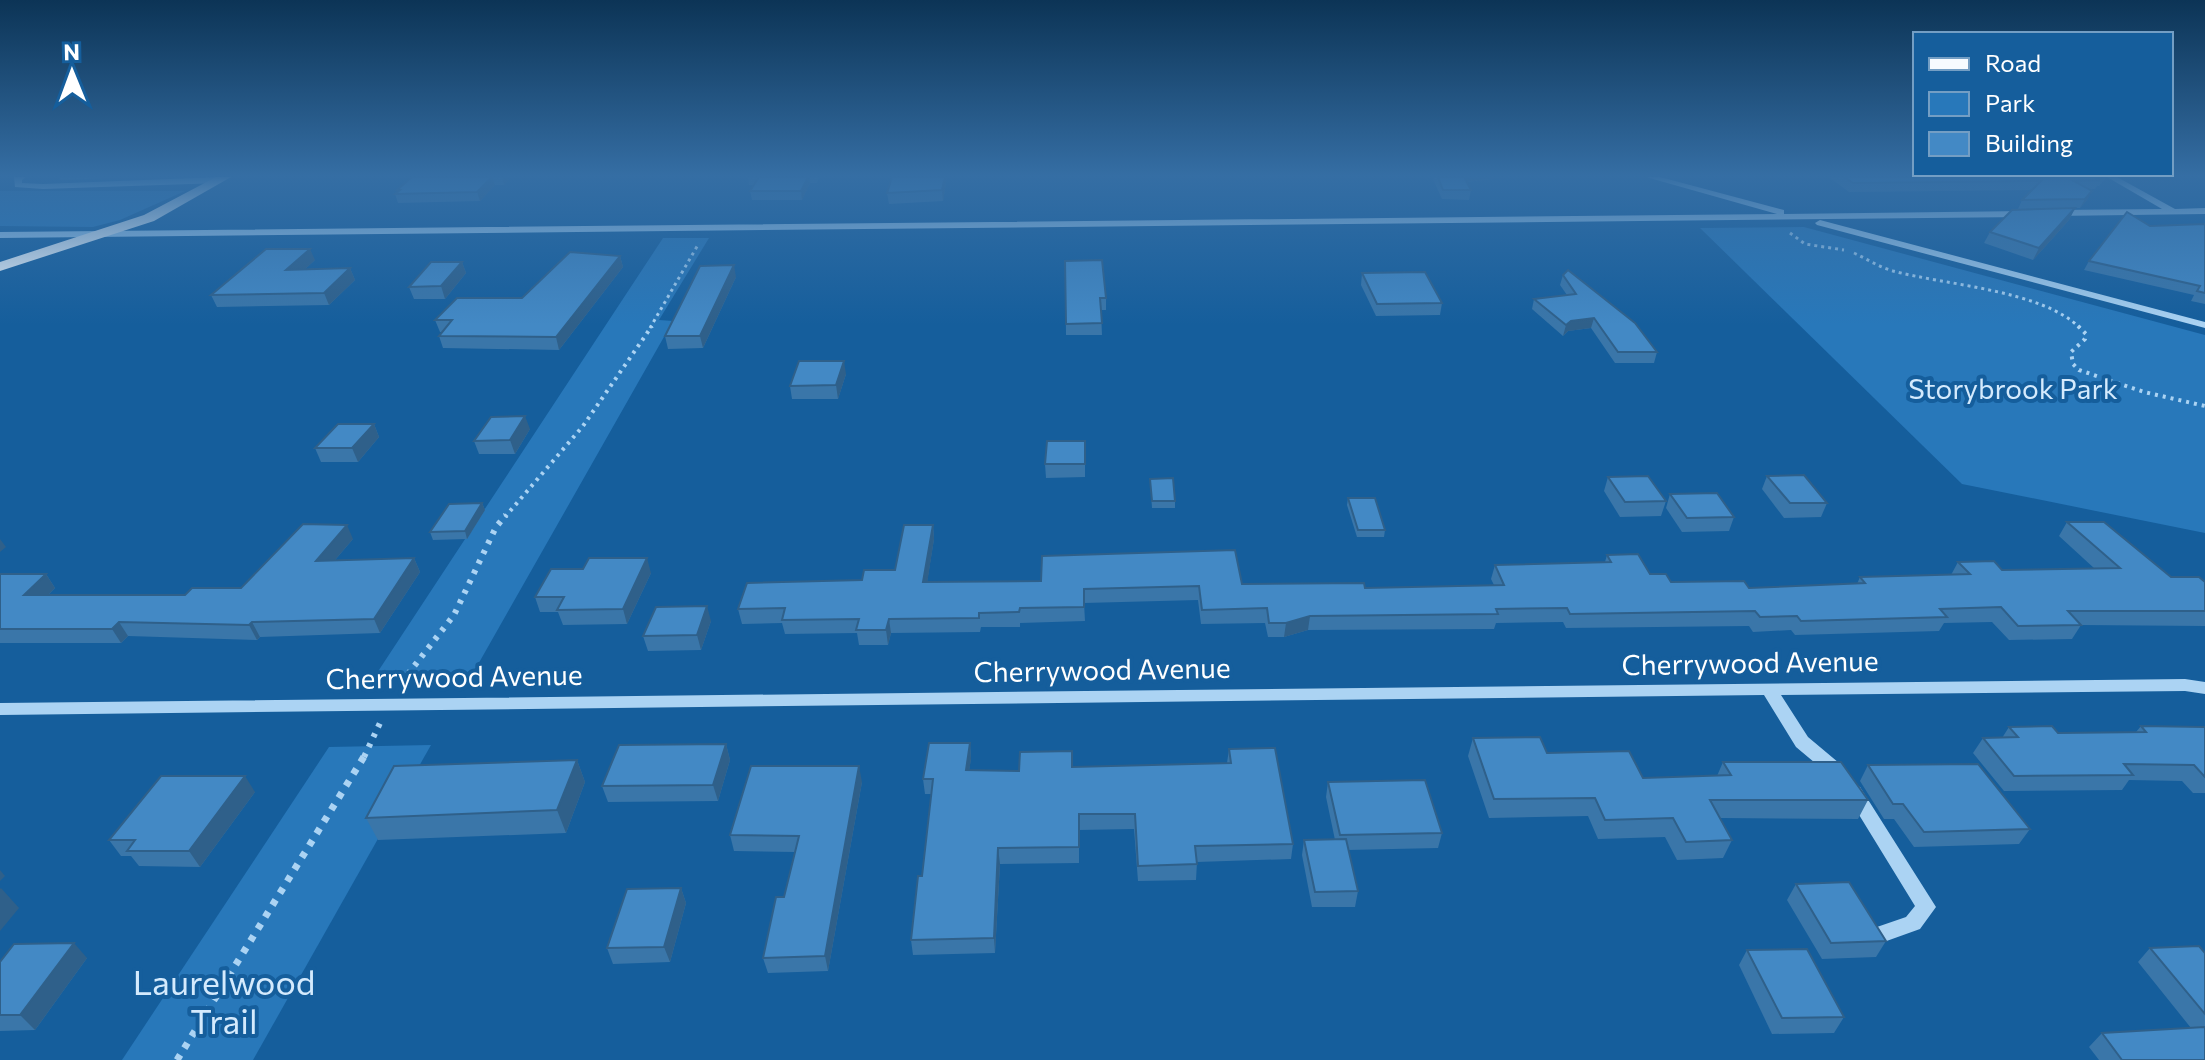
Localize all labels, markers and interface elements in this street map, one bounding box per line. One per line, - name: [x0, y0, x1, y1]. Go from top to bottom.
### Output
- north arrow: [32, 32, 112, 112]
- legend: [1913, 32, 2173, 176]
- text: N: [63, 38, 80, 65]
- text: Road: [1985, 48, 2041, 77]
- text: Park: [1985, 88, 2035, 117]
- text: Building: [1985, 128, 2073, 157]
- park label: Storybrook Park: [1908, 371, 2118, 405]
- street label: Cherrywood Avenue: [1621, 643, 1879, 681]
- street label: Cherrywood Avenue: [973, 650, 1231, 688]
- street label: Cherrywood Avenue: [325, 657, 583, 695]
- park label: Laurelwood Trail: [133, 960, 315, 1041]

